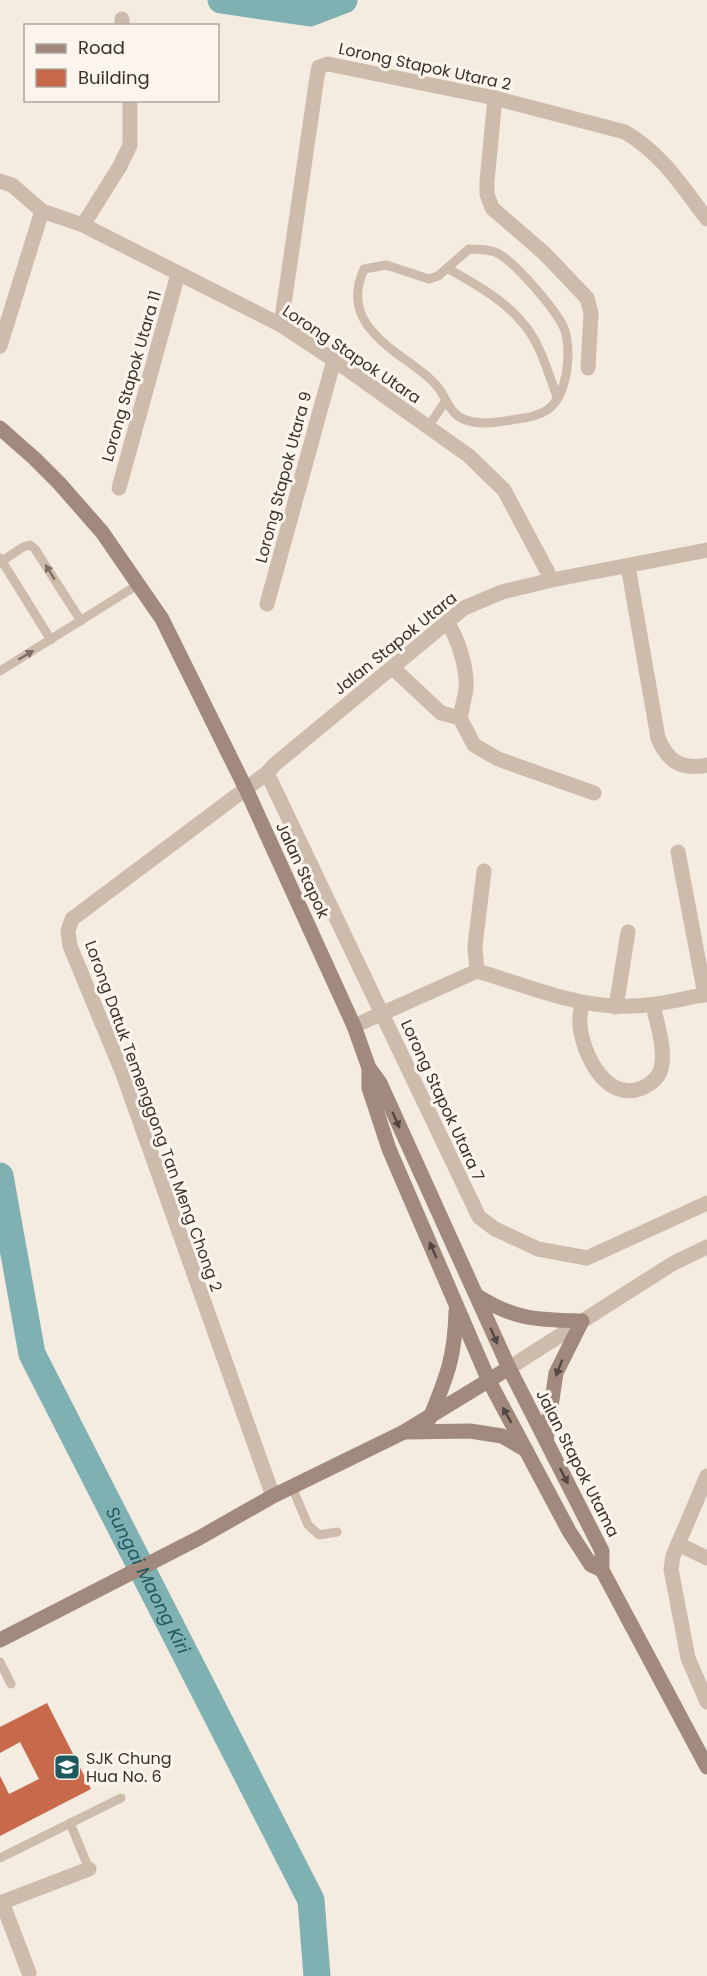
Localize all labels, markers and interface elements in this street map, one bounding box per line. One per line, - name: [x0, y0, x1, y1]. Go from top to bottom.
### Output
- legend: [24, 24, 219, 102]
- text: Road: [78, 35, 125, 60]
- street label: Lorong Stapok Utara 2: [336, 37, 513, 96]
- text: Building: [78, 65, 150, 90]
- street label: Lorong Stapok Utara 11: [96, 288, 167, 464]
- street label: Lorong Stapok Utara: [278, 299, 426, 409]
- street label: Lorong Stapok Utara 9: [249, 389, 317, 566]
- one-way arrow: [45, 564, 56, 580]
- street label: Jalan Stapok Utara: [329, 587, 462, 700]
- one-way arrow: [18, 650, 34, 661]
- street label: Jalan Stapok: [270, 818, 335, 923]
- street label: Lorong Datuk Temenggong Tan Meng Chong 2: [79, 937, 228, 1295]
- street label: Lorong Stapok Utara 7: [395, 1016, 490, 1185]
- one-way arrow: [392, 1111, 402, 1129]
- one-way arrow: [428, 1241, 438, 1259]
- one-way arrow: [490, 1327, 499, 1344]
- one-way arrow: [554, 1359, 564, 1377]
- street label: Jalan Stapok Utama: [530, 1385, 625, 1541]
- one-way arrow: [502, 1406, 512, 1423]
- one-way arrow: [559, 1468, 569, 1485]
- water label: Sungai Maong Kiri: [100, 1502, 196, 1659]
- place label: SJK Chung Hua No. 6: [86, 1747, 172, 1788]
- school or university icon: SJK Chung Hua No. 6: [52, 1752, 82, 1782]

